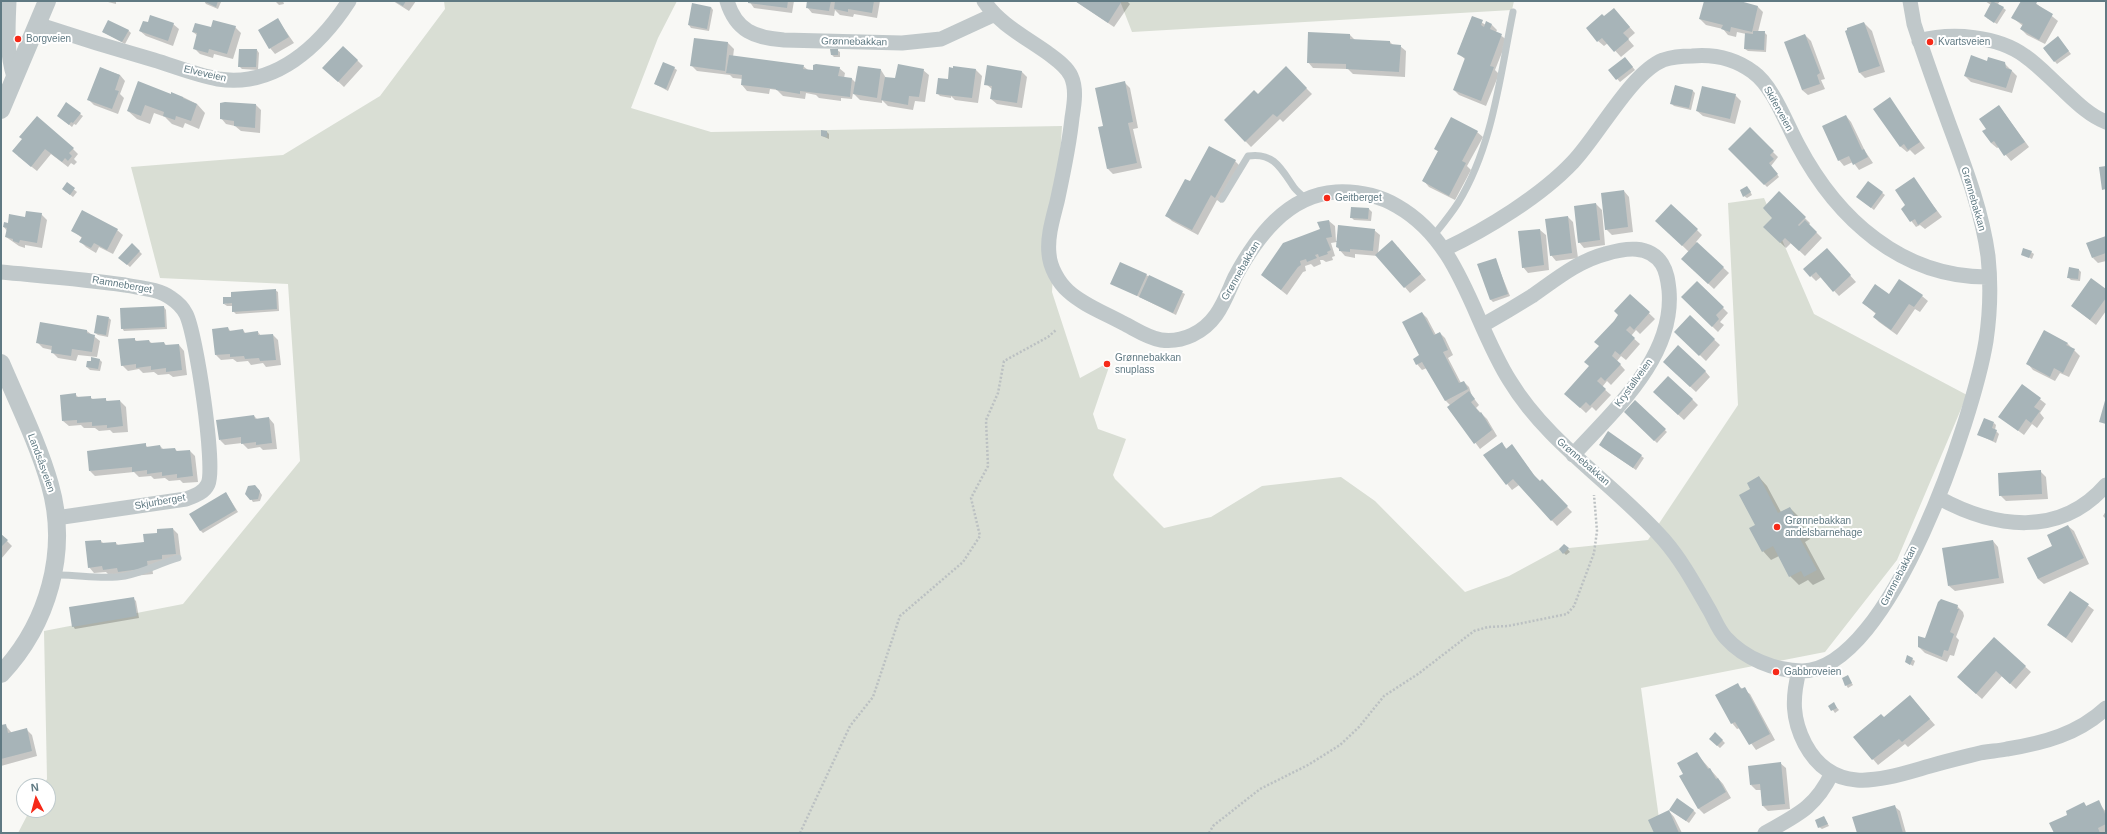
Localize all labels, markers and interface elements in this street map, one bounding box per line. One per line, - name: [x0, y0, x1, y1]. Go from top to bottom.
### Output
- place label: Borgveien: [26, 33, 71, 45]
- marker: Borgveien: [13, 34, 23, 44]
- street label: Grønnebakkan: [821, 35, 887, 49]
- place label: Kvartsveien: [1938, 36, 1990, 48]
- marker: Kvartsveien: [1925, 37, 1935, 47]
- street label: Elveveien: [183, 63, 227, 85]
- street label: Skiferveien: [1761, 84, 1795, 134]
- street label: Grønnebakkan: [1958, 166, 1988, 232]
- place label: Geitberget: [1335, 192, 1382, 204]
- marker: Geitberget: [1322, 193, 1332, 203]
- street label: Grønnebakkan: [1219, 239, 1263, 303]
- street label: Ramneberget: [91, 274, 153, 296]
- place label: Grønnebakkan snuplass: [1115, 352, 1181, 376]
- street label: Krystallveien: [1612, 357, 1656, 409]
- marker: Grønnebakkan snuplass: [1102, 359, 1112, 369]
- street label: Landsåsveien: [25, 432, 57, 494]
- street label: Grønnebakkan: [1554, 436, 1612, 488]
- street label: Skjurberget: [134, 492, 186, 512]
- place label: Grønnebakkan andelsbarnehage: [1785, 515, 1862, 538]
- marker: Grønnebakkan andelsbarnehage: [1772, 522, 1782, 532]
- street label: Grønnebakkan: [1878, 544, 1920, 608]
- place label: Gabbroveien: [1784, 666, 1841, 678]
- marker: Gabbroveien: [1771, 667, 1781, 677]
- north arrow: [16, 778, 56, 818]
- text: N: [30, 781, 39, 793]

